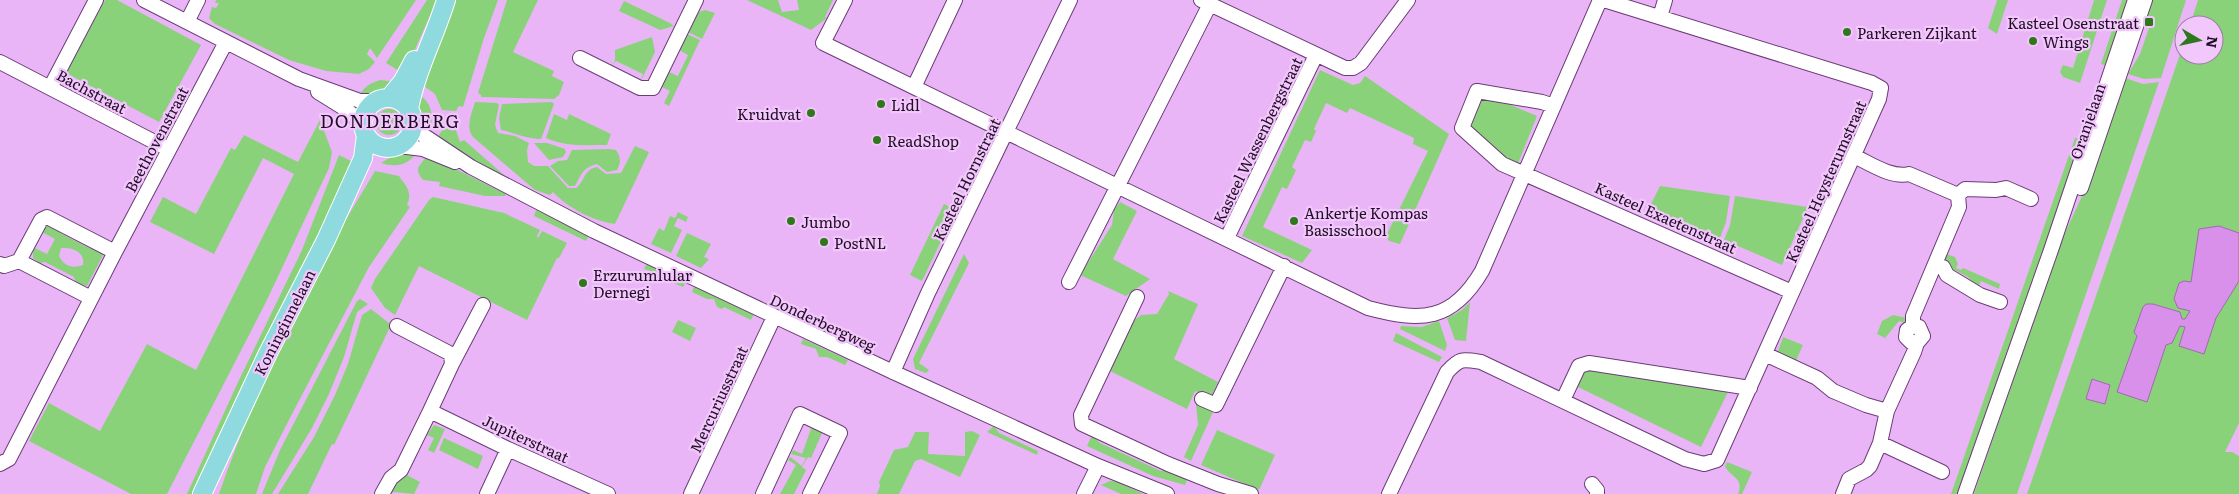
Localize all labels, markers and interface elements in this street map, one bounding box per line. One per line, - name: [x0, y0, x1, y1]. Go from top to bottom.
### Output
- place label: Kasteel Osenstraat: [2007, 11, 2139, 34]
- north arrow: [2174, 15, 2224, 65]
- marker: Kasteel Osenstraat: [2143, 16, 2155, 28]
- place label: Parkeren Zijkant: [1857, 21, 1977, 44]
- marker: Parkeren Zijkant: [1841, 26, 1853, 38]
- place label: Wings: [2043, 30, 2089, 53]
- marker: Wings: [2027, 35, 2039, 47]
- text: N: [2202, 35, 2224, 50]
- street label: Kasteel Wassenbergstraat: [1207, 53, 1307, 227]
- street label: Bachstraat: [53, 63, 131, 119]
- street label: Oranjelaan: [2063, 80, 2111, 162]
- street label: Beethovenstraat: [118, 82, 194, 196]
- place label: Lidl: [891, 93, 920, 116]
- street label: Kasteel Heysterumstraat: [1779, 96, 1871, 266]
- marker: Lidl: [875, 98, 887, 110]
- place label: Kruidvat: [737, 102, 801, 125]
- district label: DONDERBERG: [320, 107, 460, 134]
- marker: Kruidvat: [805, 107, 817, 119]
- street label: Kasteel Hornstraat: [926, 114, 1006, 244]
- place label: ReadShop: [887, 129, 959, 152]
- marker: ReadShop: [871, 134, 883, 146]
- street label: Kasteel Exaetenstraat: [1591, 175, 1741, 259]
- place label: Ankertje Kompas Basisschool: [1304, 201, 1428, 241]
- place label: Jumbo: [801, 210, 851, 233]
- marker: Jumbo: [785, 215, 797, 227]
- marker: Ankertje Kompas Basisschool: [1288, 215, 1300, 227]
- place label: PostNL: [834, 231, 886, 254]
- marker: PostNL: [818, 236, 830, 248]
- place label: Erzurumlular Dernegi: [593, 263, 692, 303]
- street label: Koninginnelaan: [247, 265, 321, 379]
- marker: Erzurumlular Dernegi: [577, 277, 589, 289]
- street label: Donderbergweg: [766, 287, 880, 357]
- street label: Mercuriusstraat: [683, 342, 753, 456]
- street label: Jupiterstraat: [479, 408, 573, 468]

